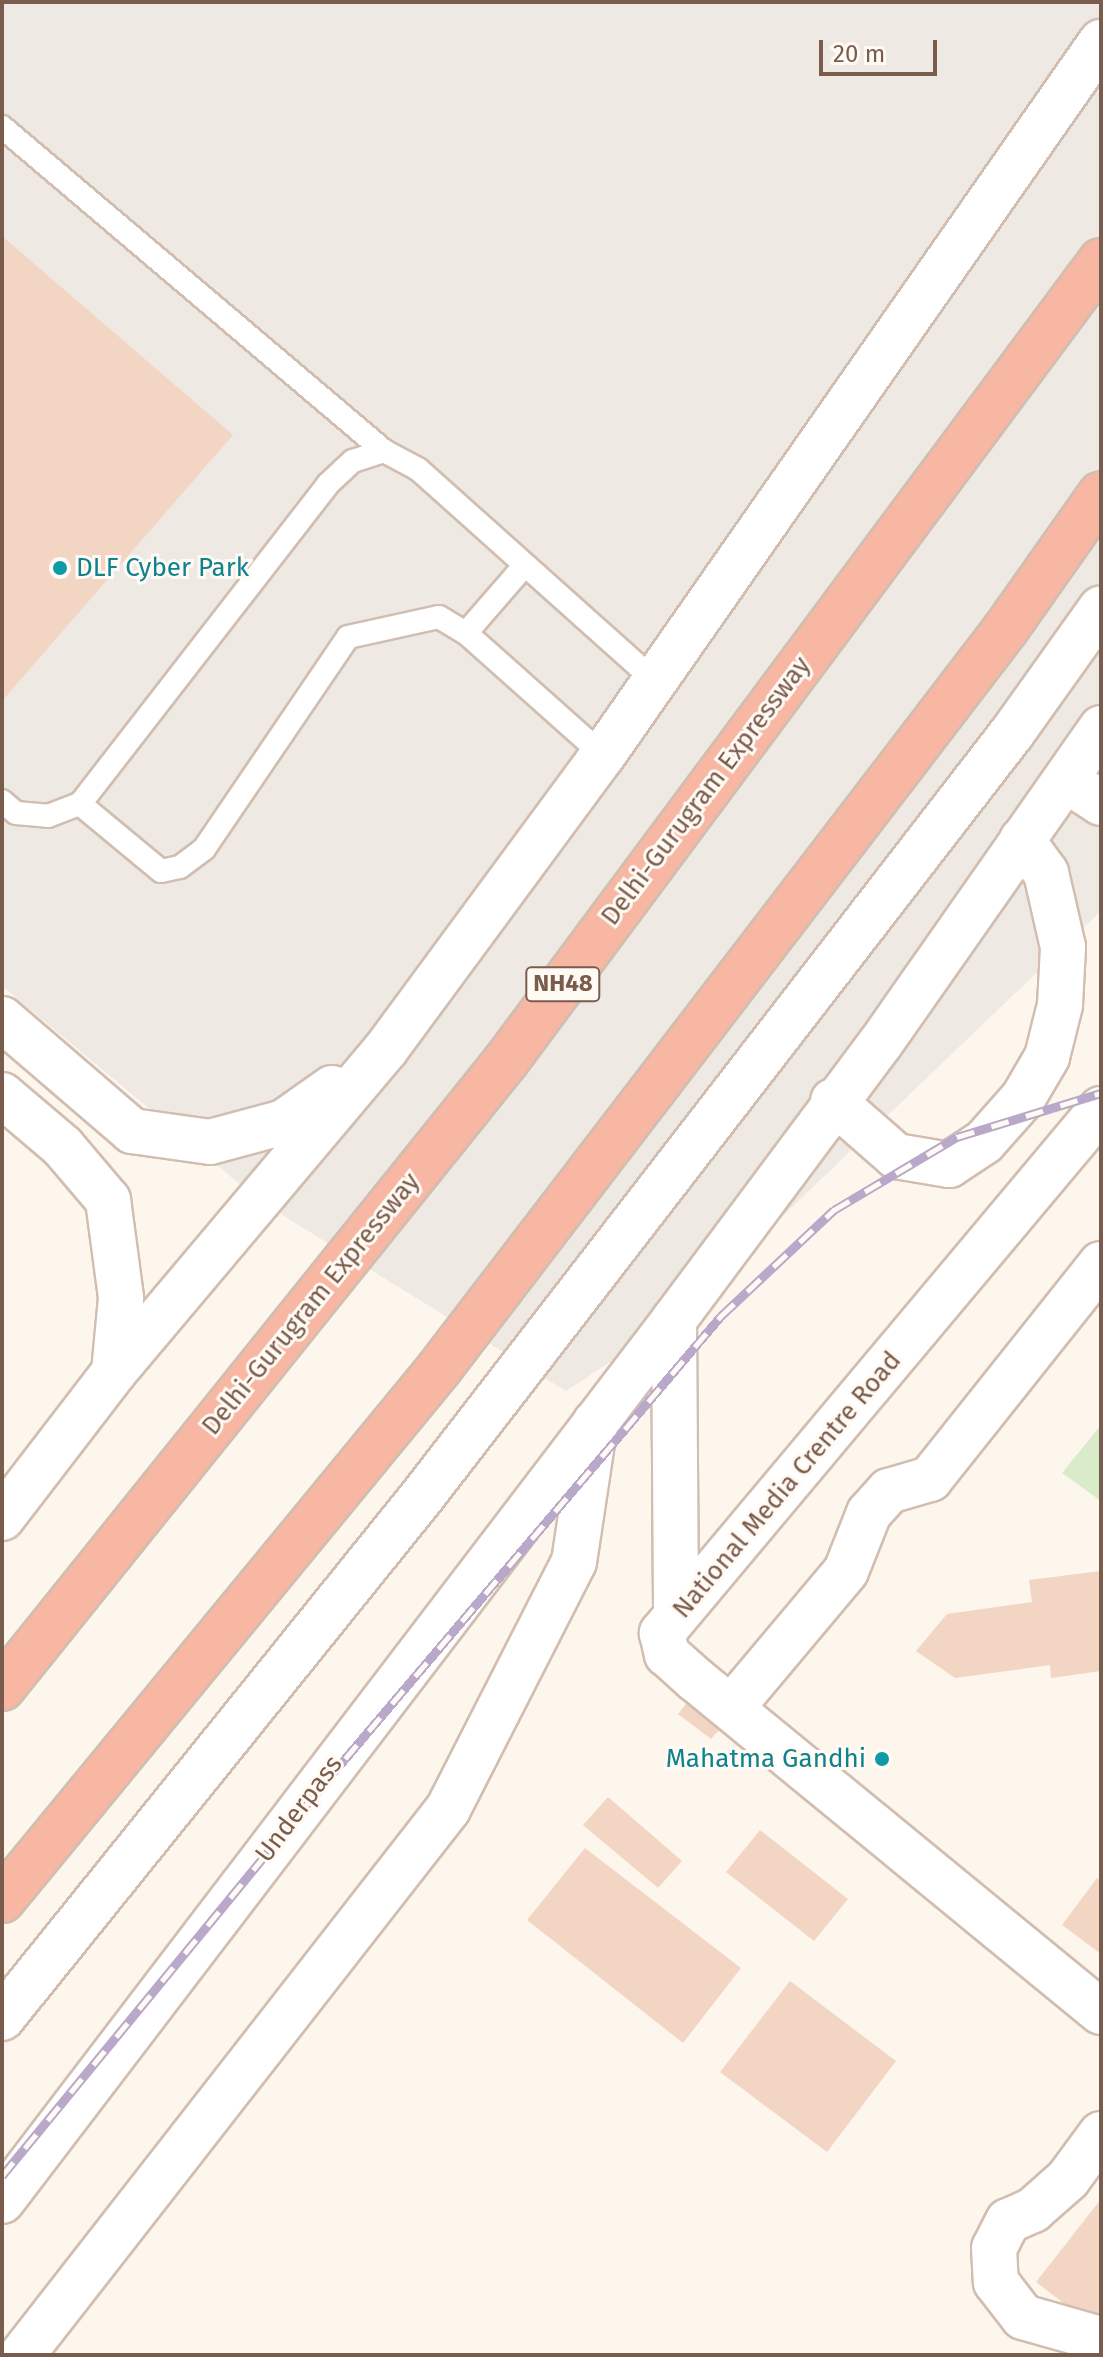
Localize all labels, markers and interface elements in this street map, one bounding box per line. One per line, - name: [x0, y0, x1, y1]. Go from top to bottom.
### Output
- scale bar: [823, 24, 941, 74]
- text: 20 m: [833, 40, 885, 68]
- place label: DLF Cyber Park: [76, 552, 249, 584]
- marker: DLF Cyber Park: [51, 559, 69, 577]
- street label: Delhi-Gurugram Expressway: [595, 650, 817, 932]
- road number: NH48: [525, 964, 601, 1004]
- street label: Delhi-Gurugram Expressway: [196, 1167, 426, 1441]
- street label: National Media Crentre Road: [666, 1345, 908, 1625]
- place label: Mahatma Gandhi: [666, 1743, 866, 1775]
- street label: Underpass: [249, 1750, 349, 1868]
- marker: Mahatma Gandhi: [873, 1750, 891, 1768]

